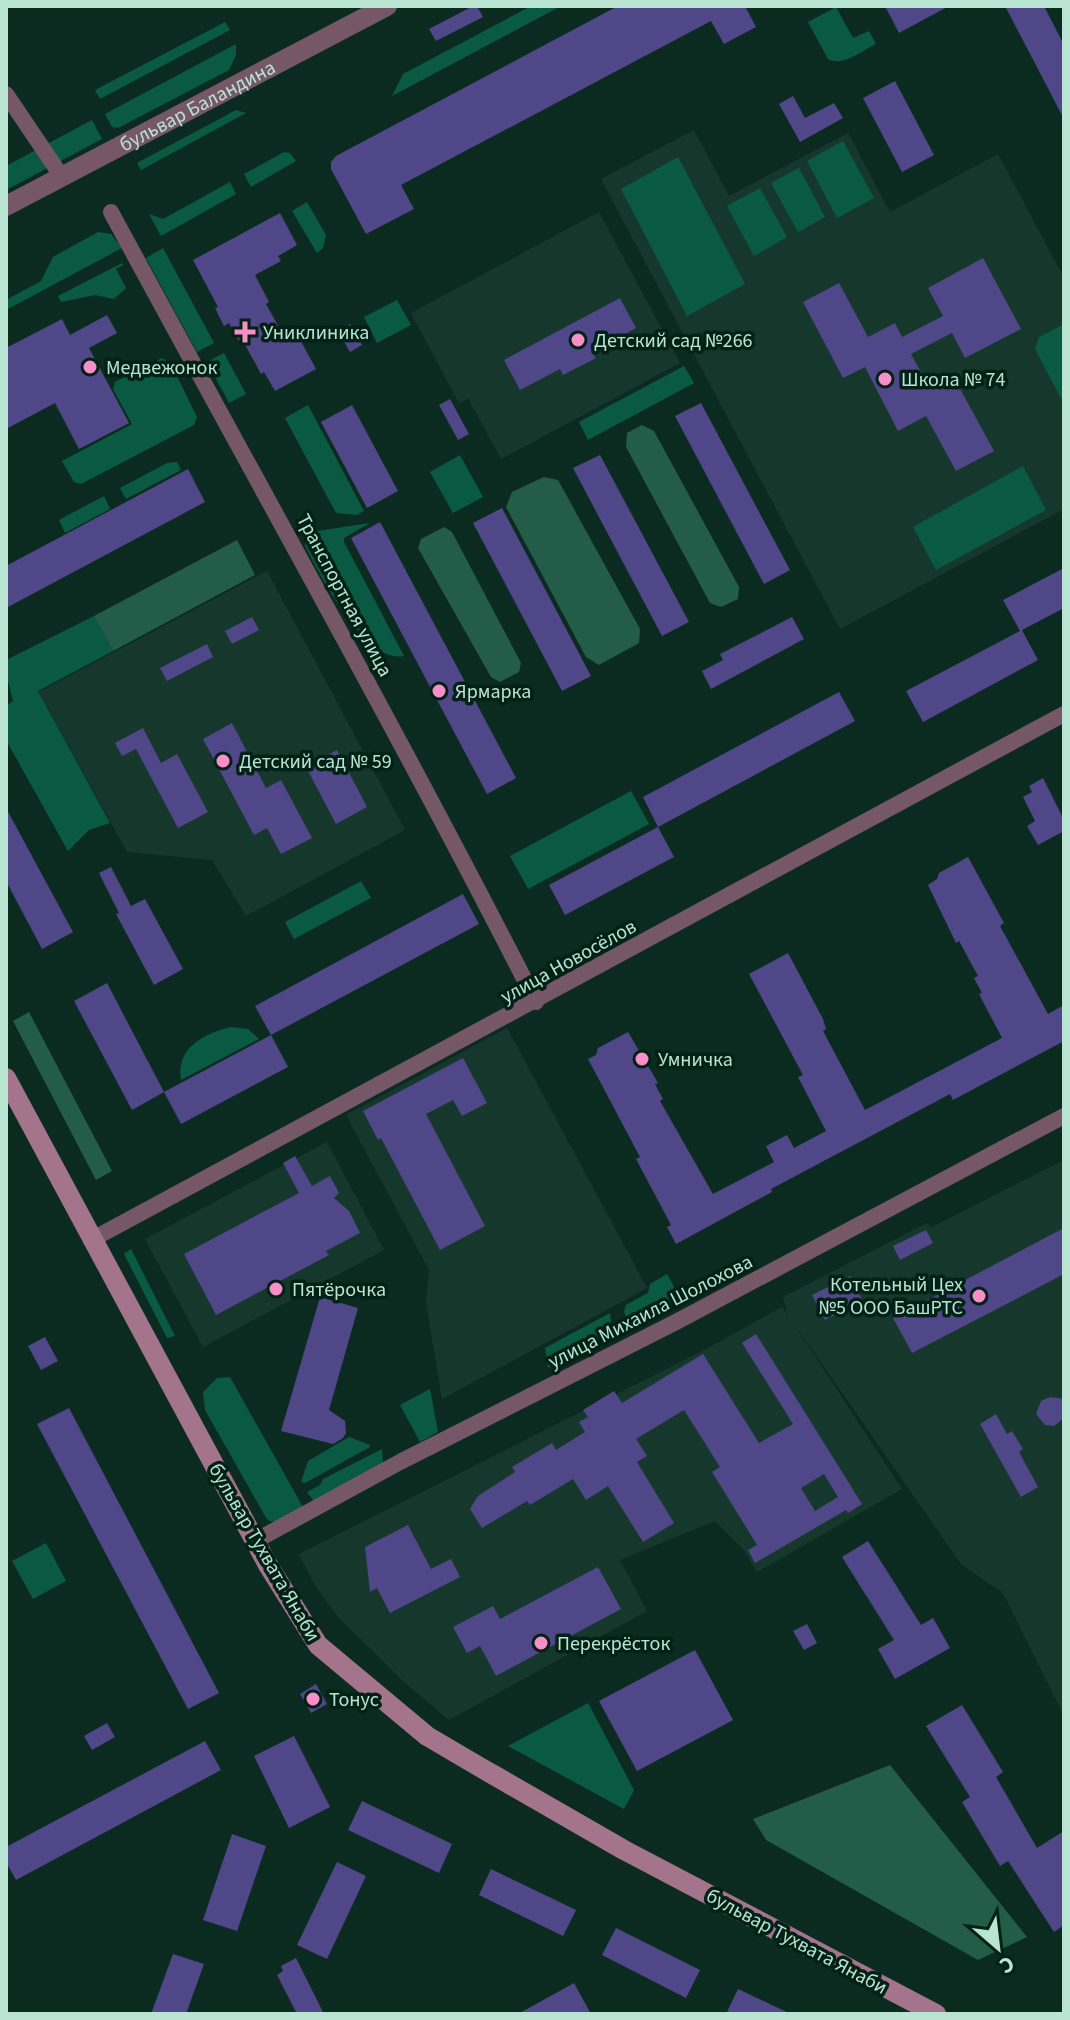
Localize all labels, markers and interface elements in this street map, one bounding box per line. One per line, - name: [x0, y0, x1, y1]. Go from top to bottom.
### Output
- street label: бульвар Баландина: [115, 54, 281, 159]
- place label: Униклиника: [263, 319, 369, 347]
- marker: Униклиника: [234, 321, 256, 343]
- place label: Детский сад №266: [594, 327, 753, 355]
- marker: Детский сад №266: [569, 331, 587, 349]
- place label: Медвежонок: [106, 354, 217, 382]
- marker: Медвежонок: [81, 358, 99, 376]
- place label: Школа № 74: [901, 366, 1005, 394]
- marker: Школа № 74: [876, 370, 894, 388]
- street label: Транспортная улица: [289, 509, 399, 682]
- place label: Ярмарка: [455, 678, 531, 706]
- marker: Ярмарка: [430, 682, 448, 700]
- place label: Детский сад № 59: [239, 748, 392, 776]
- marker: Детский сад № 59: [214, 752, 232, 770]
- street label: улица Новосёлов: [495, 913, 642, 1011]
- place label: Умничка: [658, 1046, 733, 1074]
- marker: Умничка: [633, 1050, 651, 1068]
- street label: улица Михаила Шолохова: [543, 1248, 758, 1376]
- place label: Котельный Цех №5 ООО БашРТС: [818, 1271, 963, 1322]
- place label: Пятёрочка: [292, 1276, 386, 1304]
- marker: Пятёрочка: [267, 1280, 285, 1298]
- marker: Котельный Цех №5 ООО БашРТС: [970, 1287, 988, 1305]
- street label: бульвар Тухвата Янаби: [202, 1458, 327, 1647]
- place label: Перекрёсток: [557, 1630, 670, 1658]
- marker: Перекрёсток: [532, 1634, 550, 1652]
- place label: Тонус: [329, 1686, 379, 1714]
- marker: Тонус: [304, 1690, 322, 1708]
- street label: бульвар Тухвата Янаби: [701, 1882, 892, 2002]
- north arrow: [958, 1908, 1038, 1988]
- text: С: [994, 1948, 1020, 1982]

